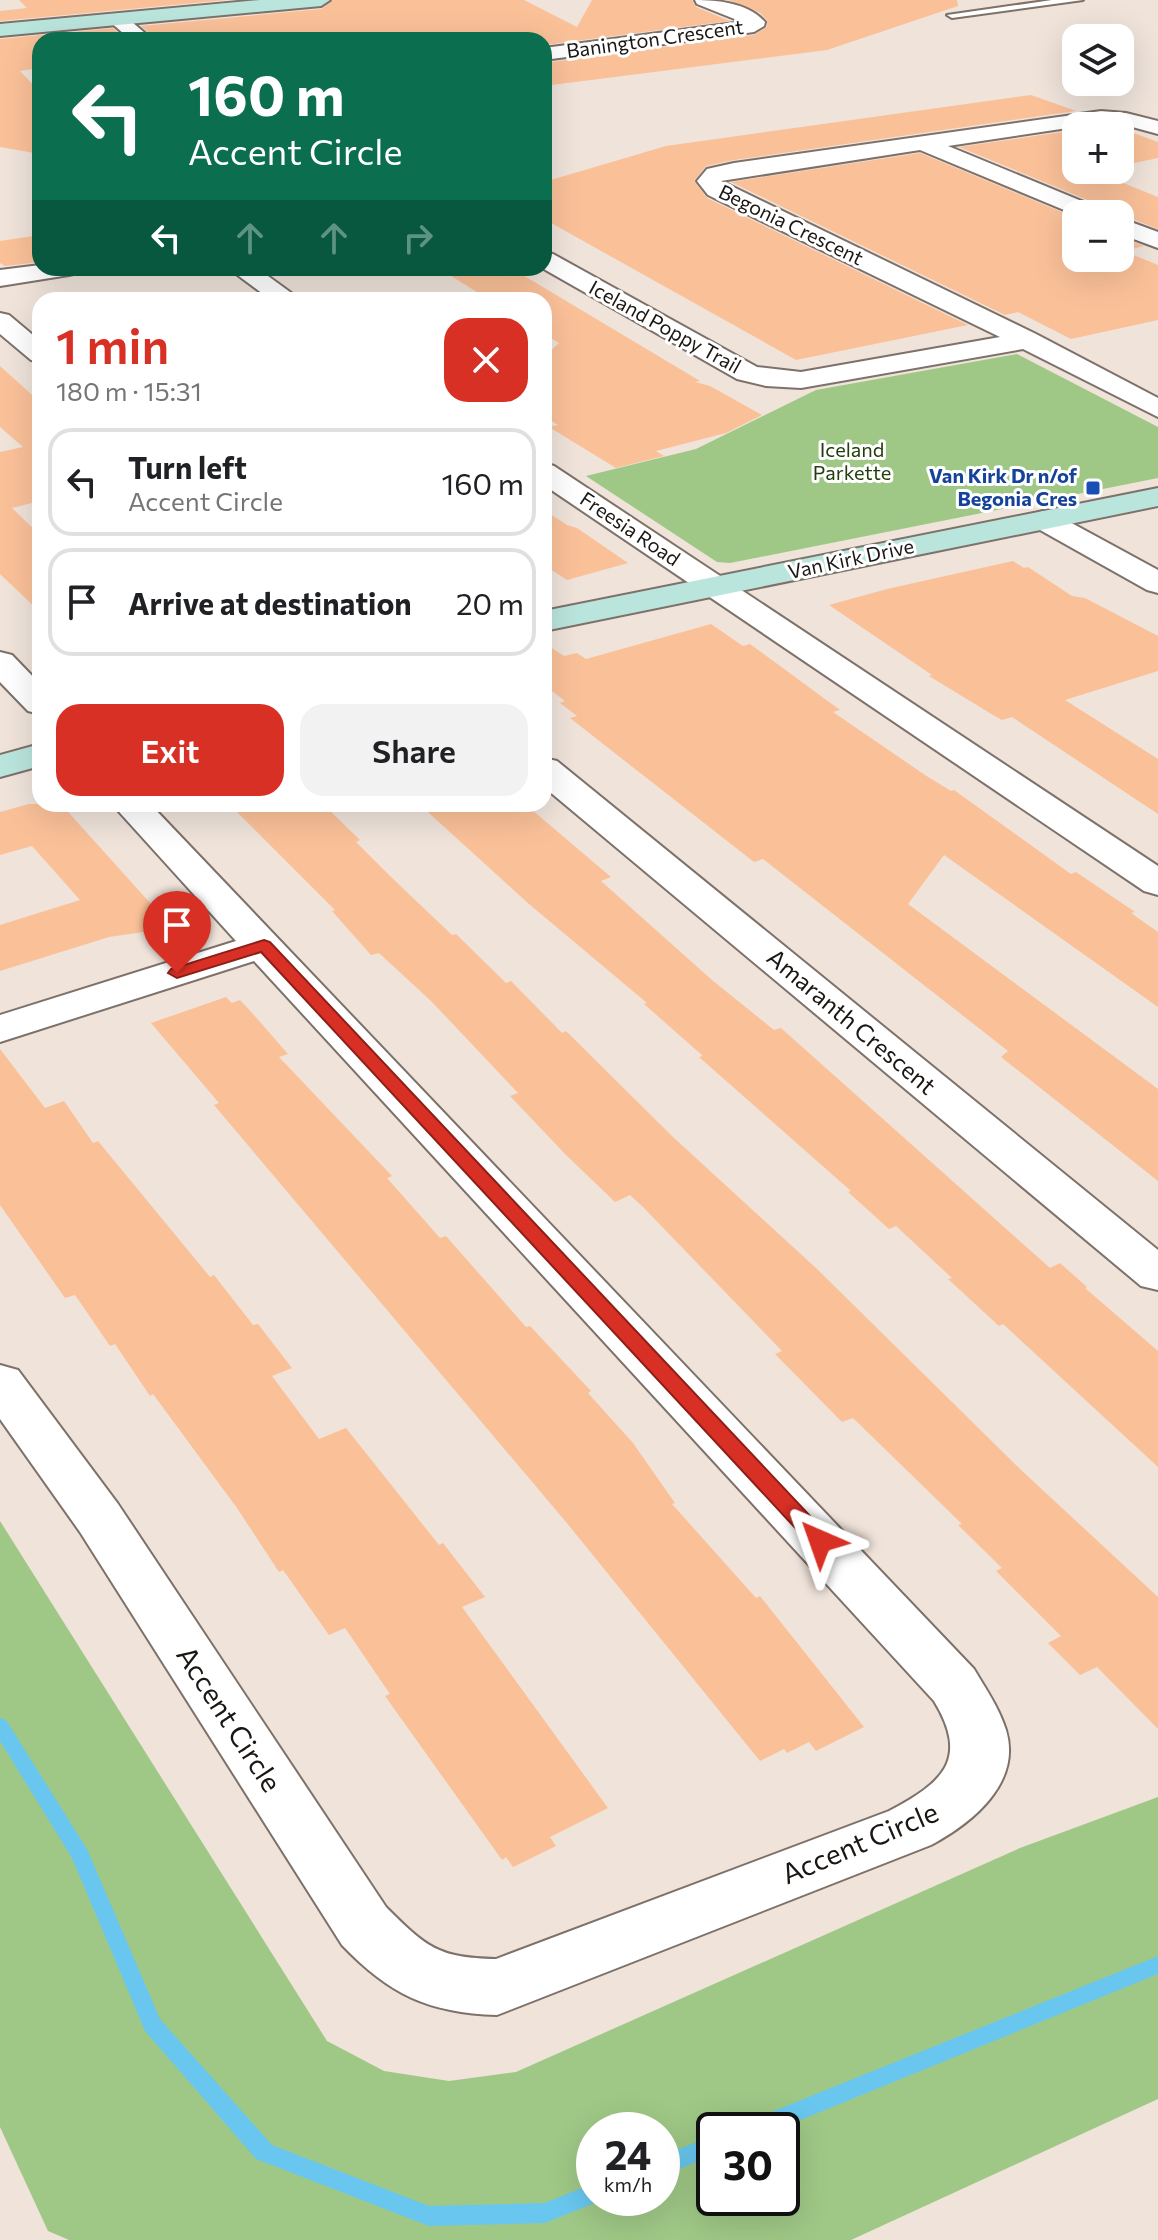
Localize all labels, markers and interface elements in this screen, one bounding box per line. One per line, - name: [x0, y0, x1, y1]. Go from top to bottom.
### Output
- street label: Banington Crescent: [565, 14, 745, 62]
- map controls: [1062, 24, 1134, 272]
- button: layers: [1062, 24, 1134, 96]
- text: 160 m: [188, 59, 345, 128]
- icon: left: [56, 64, 160, 168]
- button: +: [1062, 112, 1134, 184]
- text: Accent Circle: [188, 128, 403, 172]
- street label: Begonia Crescent: [715, 179, 868, 270]
- button: −: [1062, 200, 1134, 272]
- icon: left: [144, 216, 188, 260]
- icon: ahead: [228, 216, 272, 260]
- icon: ahead: [312, 216, 356, 260]
- icon: right: [396, 216, 440, 260]
- street label: Iceland Poppy Trail: [585, 274, 746, 378]
- text: 1 min: [56, 315, 169, 374]
- button: close: [444, 318, 528, 402]
- text: 180 m · 15:31: [56, 375, 202, 406]
- park label: Iceland Parkette: [813, 437, 891, 484]
- text: Turn left: [128, 448, 247, 485]
- icon: left: [60, 460, 104, 504]
- place label: Van Kirk Dr n/of Begonia Cres: [929, 463, 1078, 510]
- text: 160 m: [441, 464, 524, 501]
- marker: Van Kirk Dr n/of Begonia Cres: [1084, 479, 1102, 497]
- text: Accent Circle: [128, 485, 283, 516]
- street label: Freesia Road: [576, 486, 685, 570]
- street label: Van Kirk Drive: [786, 533, 916, 583]
- icon: arrive: [60, 580, 104, 624]
- text: Arrive at destination: [128, 584, 412, 621]
- text: 20 m: [456, 584, 524, 621]
- button: Exit: [56, 704, 284, 796]
- button: Share: [300, 704, 528, 796]
- pin: [143, 891, 211, 973]
- icon: arrive: [155, 903, 199, 947]
- street label: Amaranth Crescent: [762, 942, 942, 1100]
- position arrow: [778, 1499, 862, 1583]
- street label: Accent Circle: [170, 1639, 290, 1798]
- street label: Accent Circle: [776, 1794, 943, 1890]
- speed limit sign: 30: [696, 2112, 800, 2216]
- text: 24: [605, 2129, 651, 2178]
- text: km/h: [604, 2172, 652, 2196]

